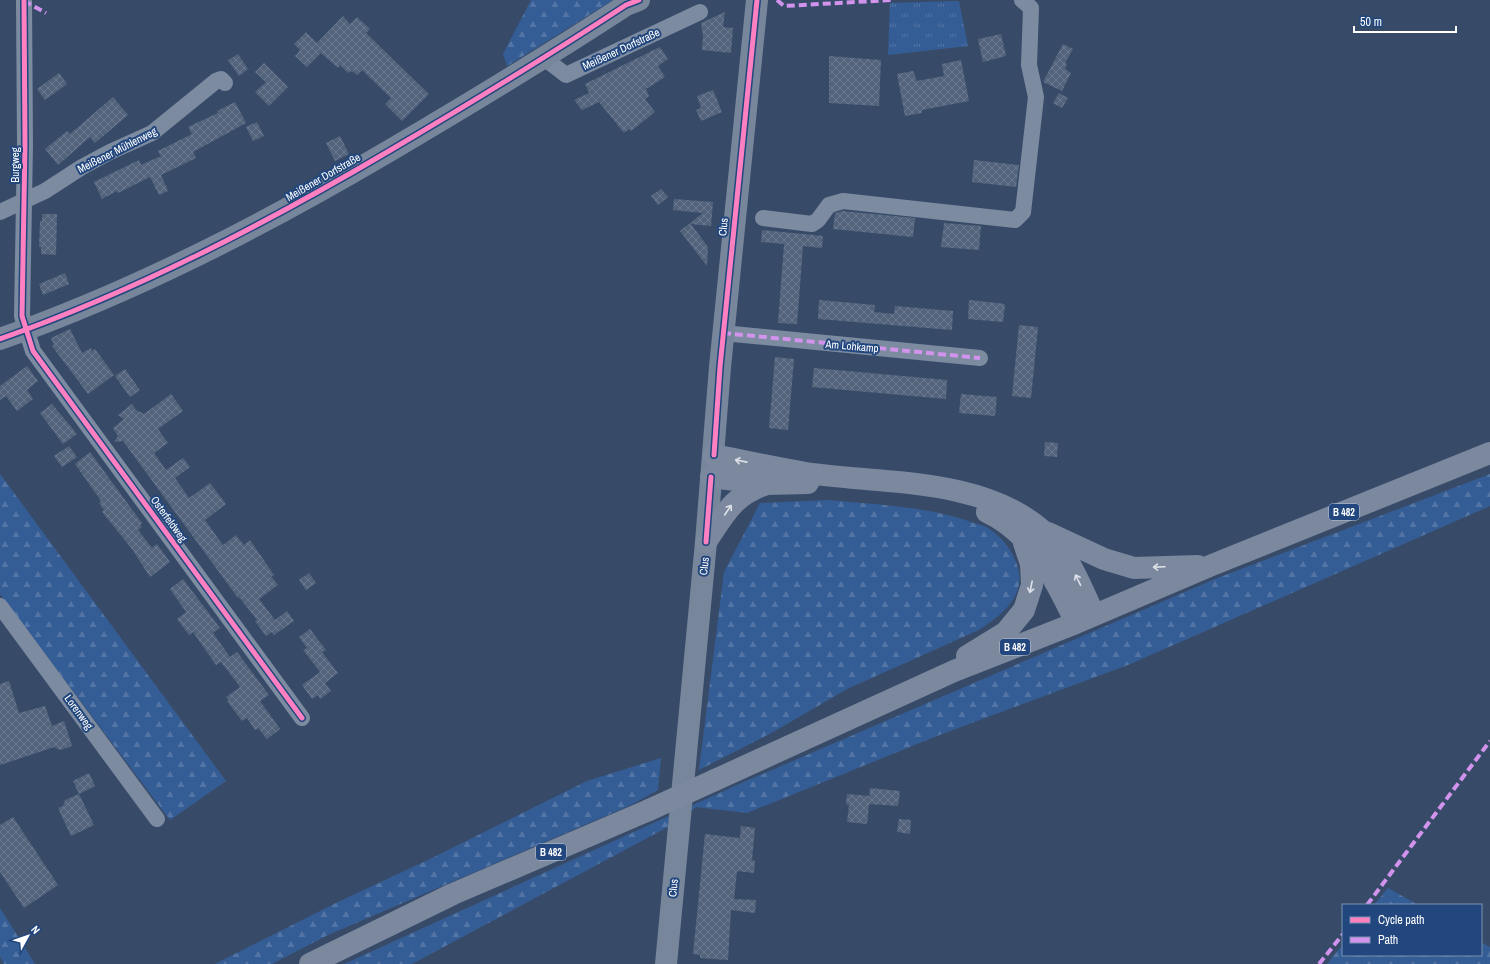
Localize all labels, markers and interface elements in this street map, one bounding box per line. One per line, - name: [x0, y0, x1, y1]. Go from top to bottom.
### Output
- scale bar: [1354, 8, 1456, 34]
- text: 50 m: [1360, 14, 1382, 30]
- street label: Meißener Dorfstraße: [580, 25, 662, 73]
- street label: Meißener Mühlenweg: [75, 124, 159, 176]
- street label: Burgweg: [8, 147, 22, 183]
- street label: Meißener Dorfstraße: [283, 150, 363, 204]
- street label: Clus: [715, 217, 731, 237]
- street label: Am Lohkamp: [824, 337, 879, 355]
- one-way arrow: [735, 456, 748, 464]
- street label: Osterfeldweg: [148, 493, 190, 545]
- road number: B 482: [1329, 504, 1359, 520]
- one-way arrow: [724, 505, 732, 516]
- street label: Clus: [696, 556, 712, 576]
- one-way arrow: [1153, 563, 1166, 571]
- one-way arrow: [1074, 574, 1081, 586]
- one-way arrow: [1026, 580, 1034, 593]
- road number: B 482: [1000, 639, 1030, 655]
- street label: Lorenweg: [62, 692, 96, 732]
- road number: B 482: [536, 844, 566, 860]
- street label: Clus: [665, 878, 681, 898]
- legend: [1342, 904, 1482, 956]
- text: Cycle path: [1378, 912, 1425, 928]
- north arrow: [8, 916, 48, 956]
- text: N: [28, 923, 43, 937]
- text: Path: [1378, 932, 1398, 948]

